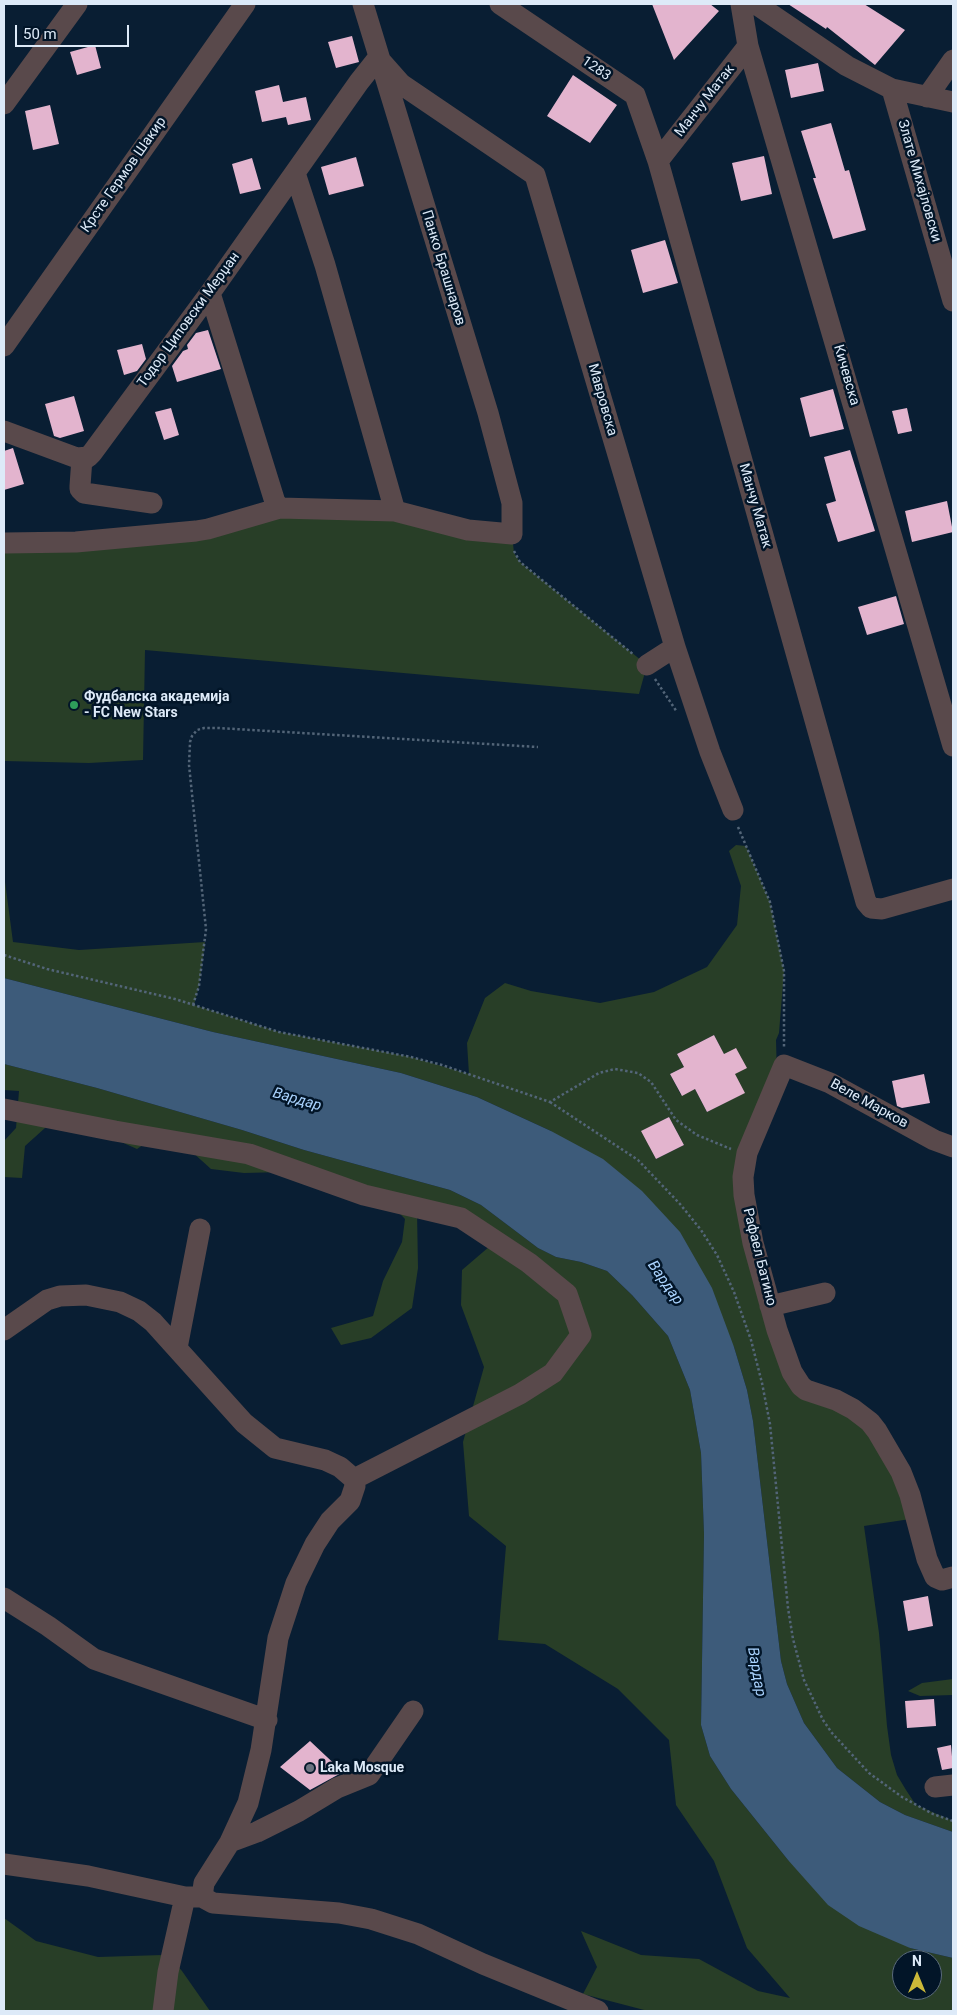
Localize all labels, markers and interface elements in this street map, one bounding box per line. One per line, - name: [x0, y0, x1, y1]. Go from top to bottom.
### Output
- scale bar: [18, 15, 131, 47]
- text: 50 m: [23, 25, 57, 43]
- street label: 1283: [578, 53, 614, 85]
- street label: Манчу Матак: [672, 61, 738, 141]
- street label: Крсте Гермов Шакир: [78, 114, 170, 236]
- street label: Злате Михајловски: [894, 118, 944, 244]
- street label: Панко Брашнаров: [417, 208, 469, 328]
- street label: Тодор Циповски Мерџан: [134, 249, 244, 391]
- street label: Кичевска: [829, 343, 863, 407]
- street label: Мавровска: [584, 362, 620, 438]
- street label: Манчу Матак: [735, 462, 775, 550]
- place label: Фудбалска академија - FC New Stars: [84, 689, 229, 722]
- marker: Фудбалска академија - FC New Stars: [68, 699, 80, 711]
- street label: Веле Марков: [827, 1076, 911, 1132]
- water label: Вардар: [271, 1084, 323, 1116]
- street label: Рафаел Батино: [739, 1206, 779, 1308]
- water label: Вардар: [643, 1257, 687, 1309]
- water label: Вардар: [743, 1646, 769, 1698]
- place label: Laka Mosque: [320, 1760, 404, 1776]
- marker: Laka Mosque: [304, 1762, 316, 1774]
- north arrow: [892, 1950, 942, 2000]
- text: N: [912, 1953, 922, 1969]

